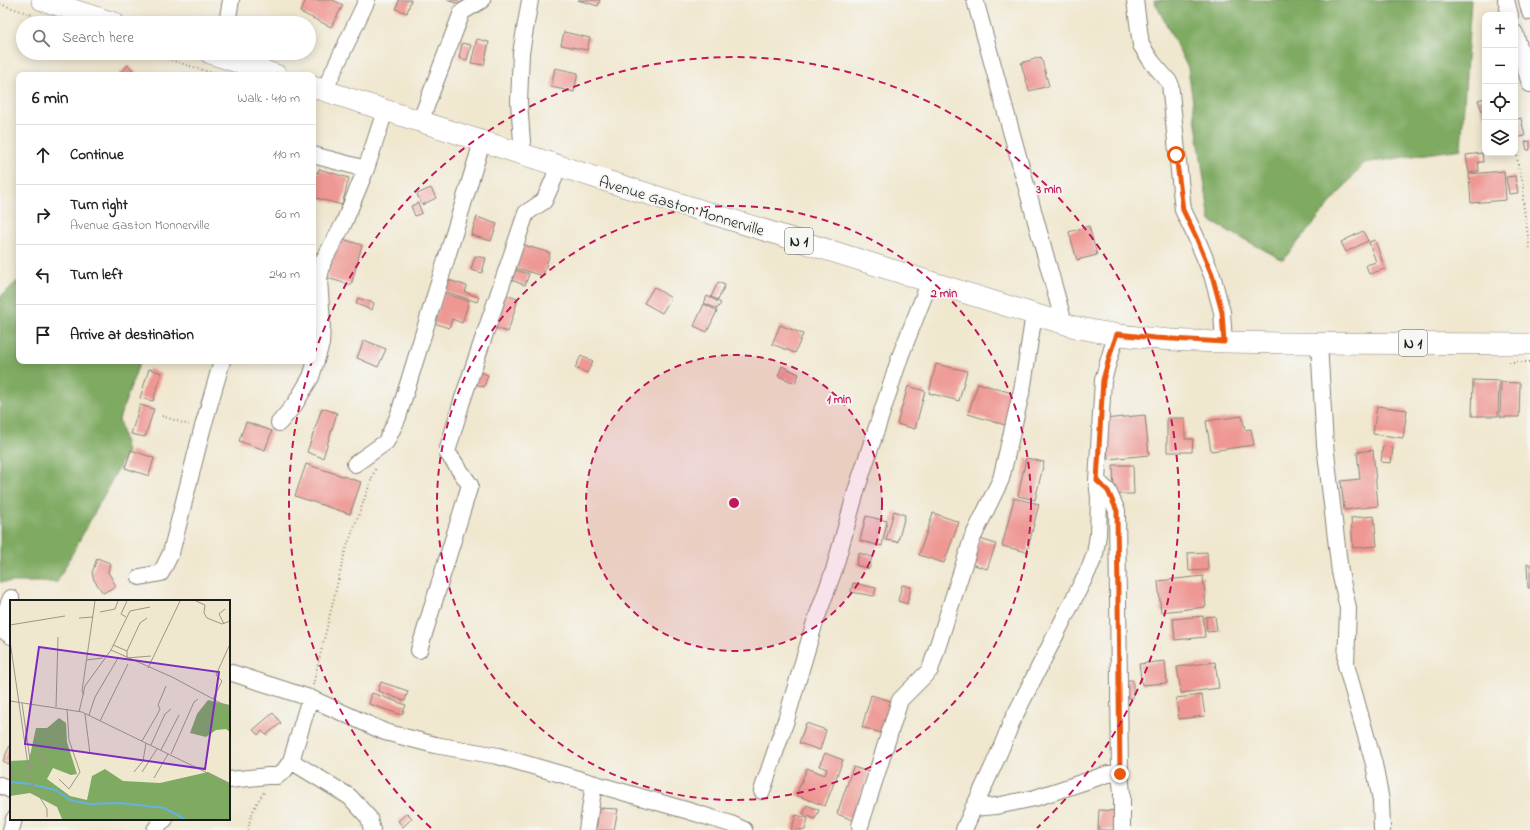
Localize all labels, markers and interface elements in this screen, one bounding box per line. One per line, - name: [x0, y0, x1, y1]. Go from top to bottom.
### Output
- map controls: [1482, 12, 1518, 156]
- button: +: [1482, 12, 1518, 48]
- search box: [16, 16, 316, 60]
- icon: search: [30, 27, 52, 49]
- text: Search here: [62, 27, 134, 49]
- button: −: [1482, 48, 1518, 84]
- button: locate: [1482, 84, 1518, 120]
- text: 6 min: [32, 86, 68, 111]
- text: Walk · 410 m: [237, 89, 300, 108]
- button: layers: [1482, 120, 1518, 156]
- icon: ahead: [32, 144, 54, 166]
- text: Continue: [70, 144, 124, 166]
- text: 110 m: [273, 145, 300, 164]
- route start: [1167, 146, 1185, 164]
- street label: Avenue Gaston Monnerville: [596, 170, 768, 244]
- text: 3 min: [1035, 181, 1062, 199]
- text: Turn right: [70, 194, 128, 216]
- icon: right: [32, 204, 54, 226]
- text: 60 m: [275, 205, 300, 224]
- text: Avenue Gaston Monnerville: [70, 216, 210, 235]
- road number: N 1: [785, 228, 813, 254]
- icon: left: [32, 264, 54, 286]
- text: Turn left: [70, 264, 123, 286]
- text: 240 m: [269, 265, 300, 284]
- text: 2 min: [930, 285, 957, 303]
- icon: arrive: [32, 324, 54, 346]
- text: Arrive at destination: [70, 324, 194, 346]
- road number: N 1: [1399, 330, 1427, 356]
- text: 1 min: [827, 391, 851, 409]
- centre of rings: [727, 496, 741, 510]
- inset map: [10, 600, 230, 820]
- route end: [1111, 765, 1129, 783]

